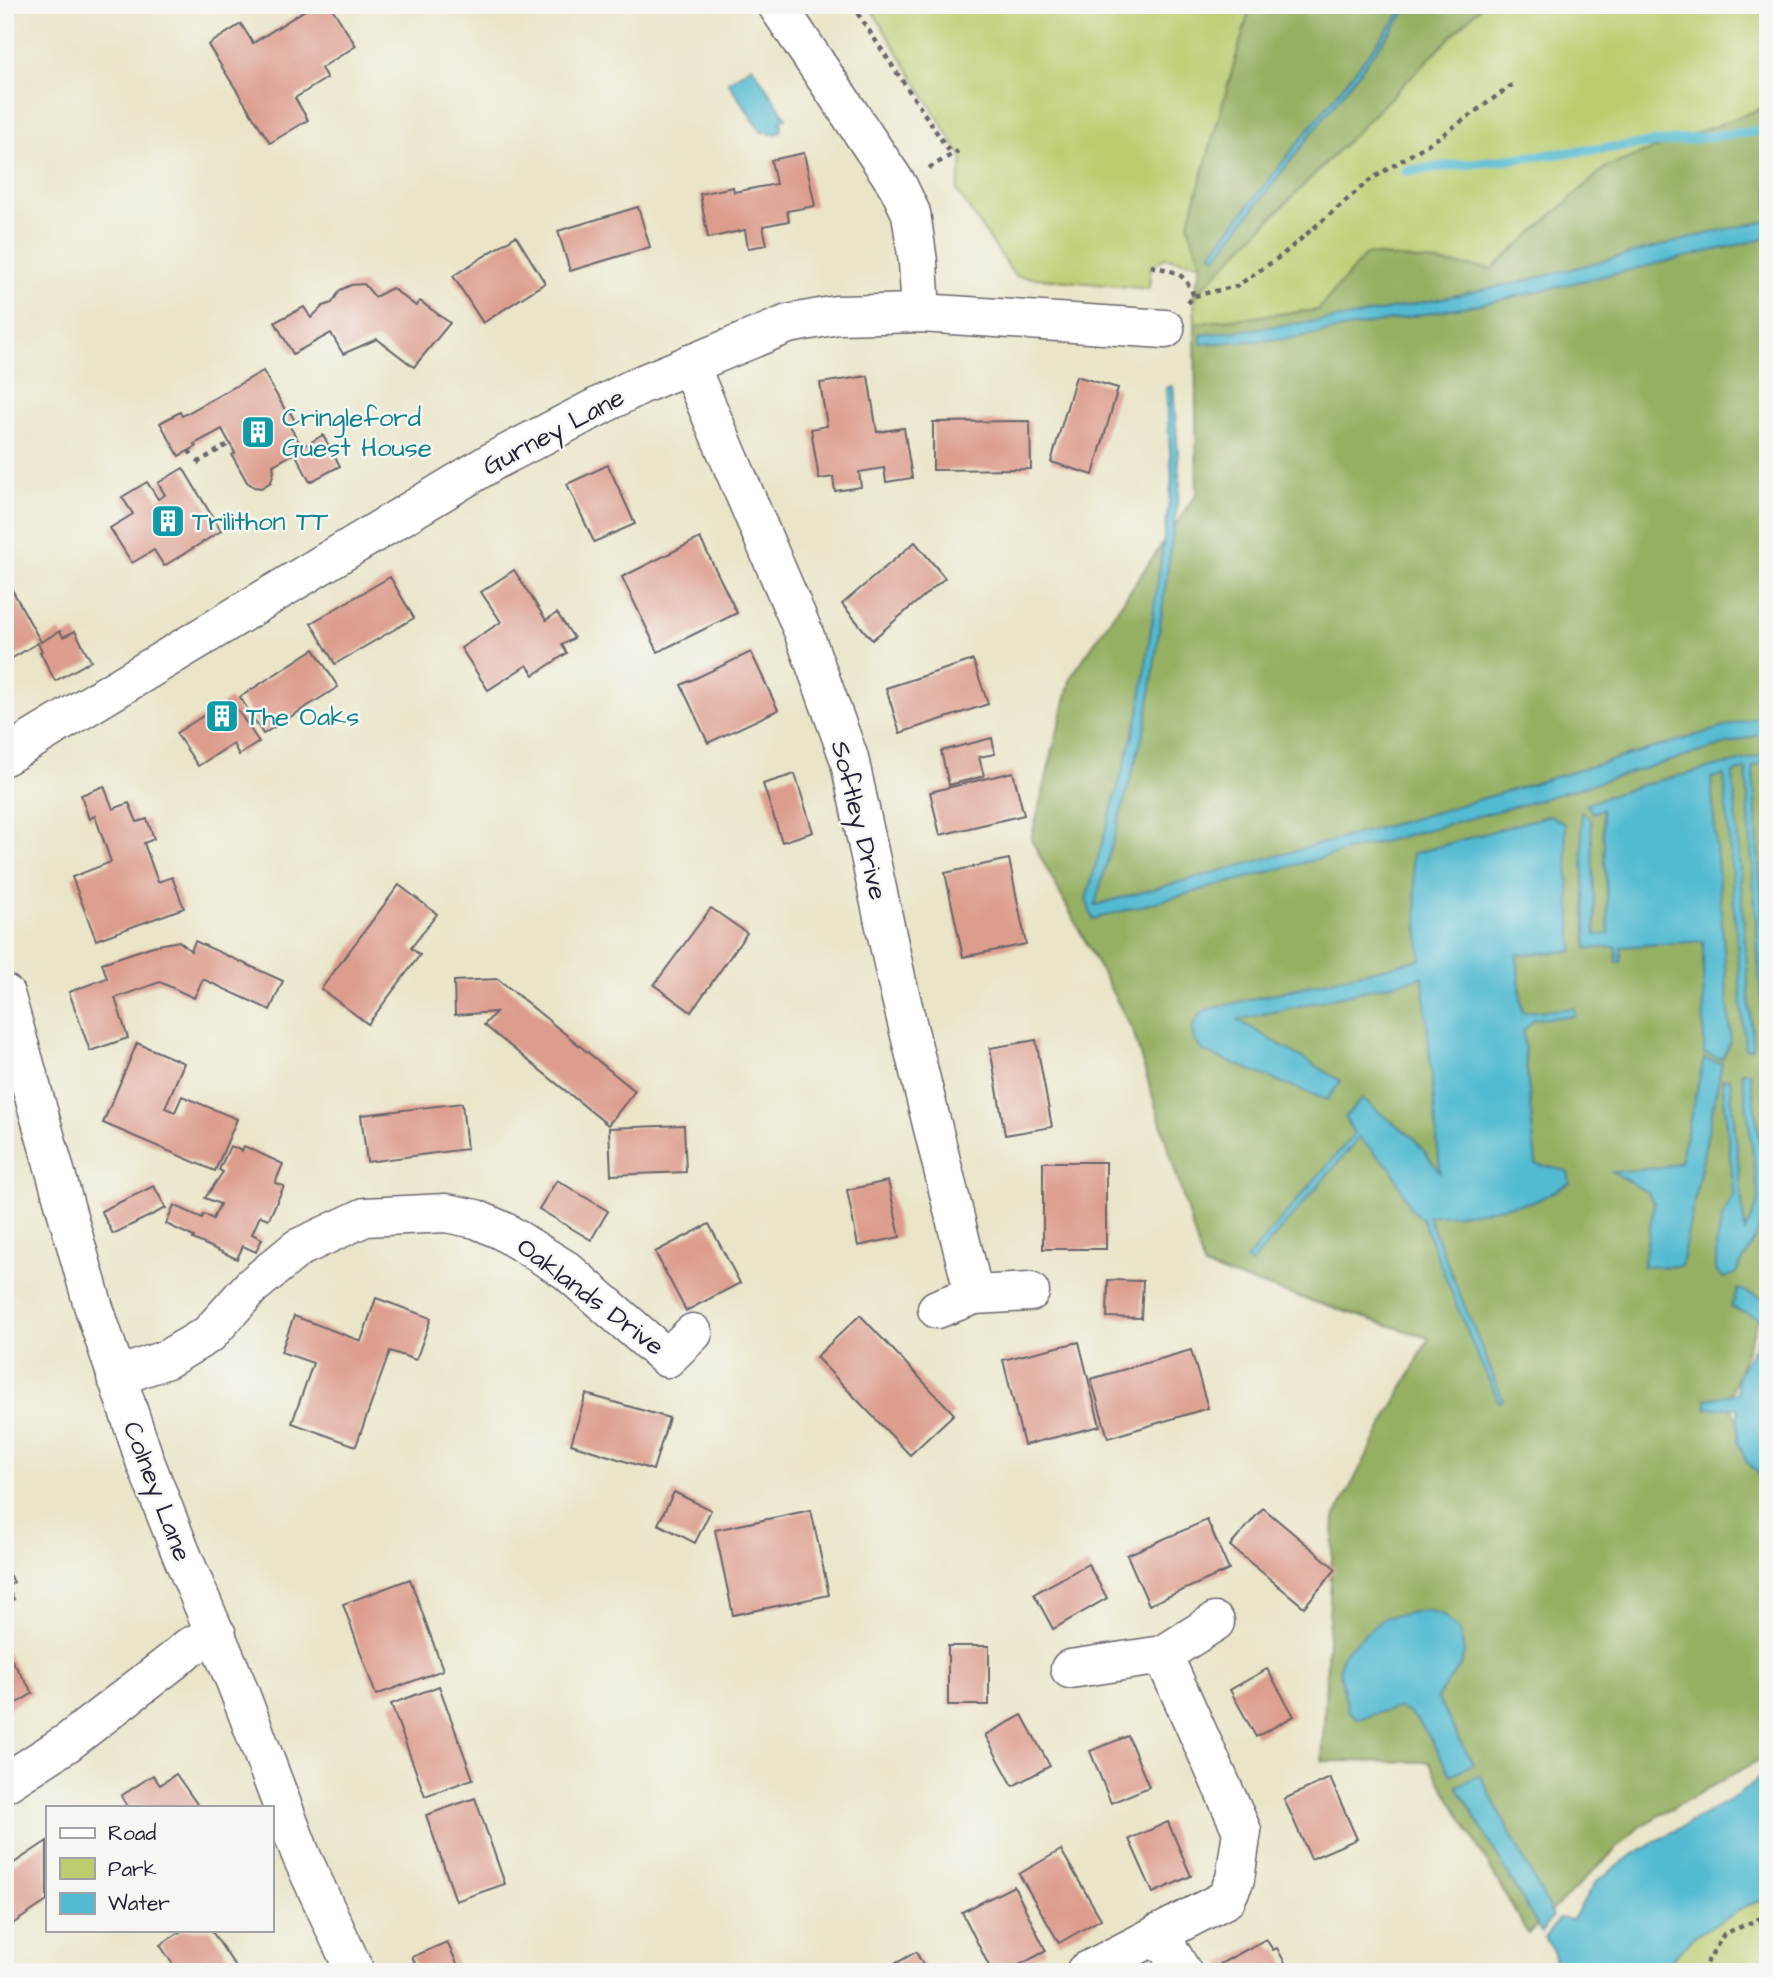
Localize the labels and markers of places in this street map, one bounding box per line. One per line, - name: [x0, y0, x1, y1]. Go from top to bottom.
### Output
- place label: Cringleford Guest House: [282, 400, 432, 466]
- building icon: Cringleford Guest House: [239, 413, 277, 451]
- building icon: Trilithon TT: [149, 502, 187, 540]
- place label: Trilithon TT: [192, 504, 329, 540]
- building icon: The Oaks: [203, 697, 241, 735]
- place label: The Oaks: [246, 699, 359, 735]

